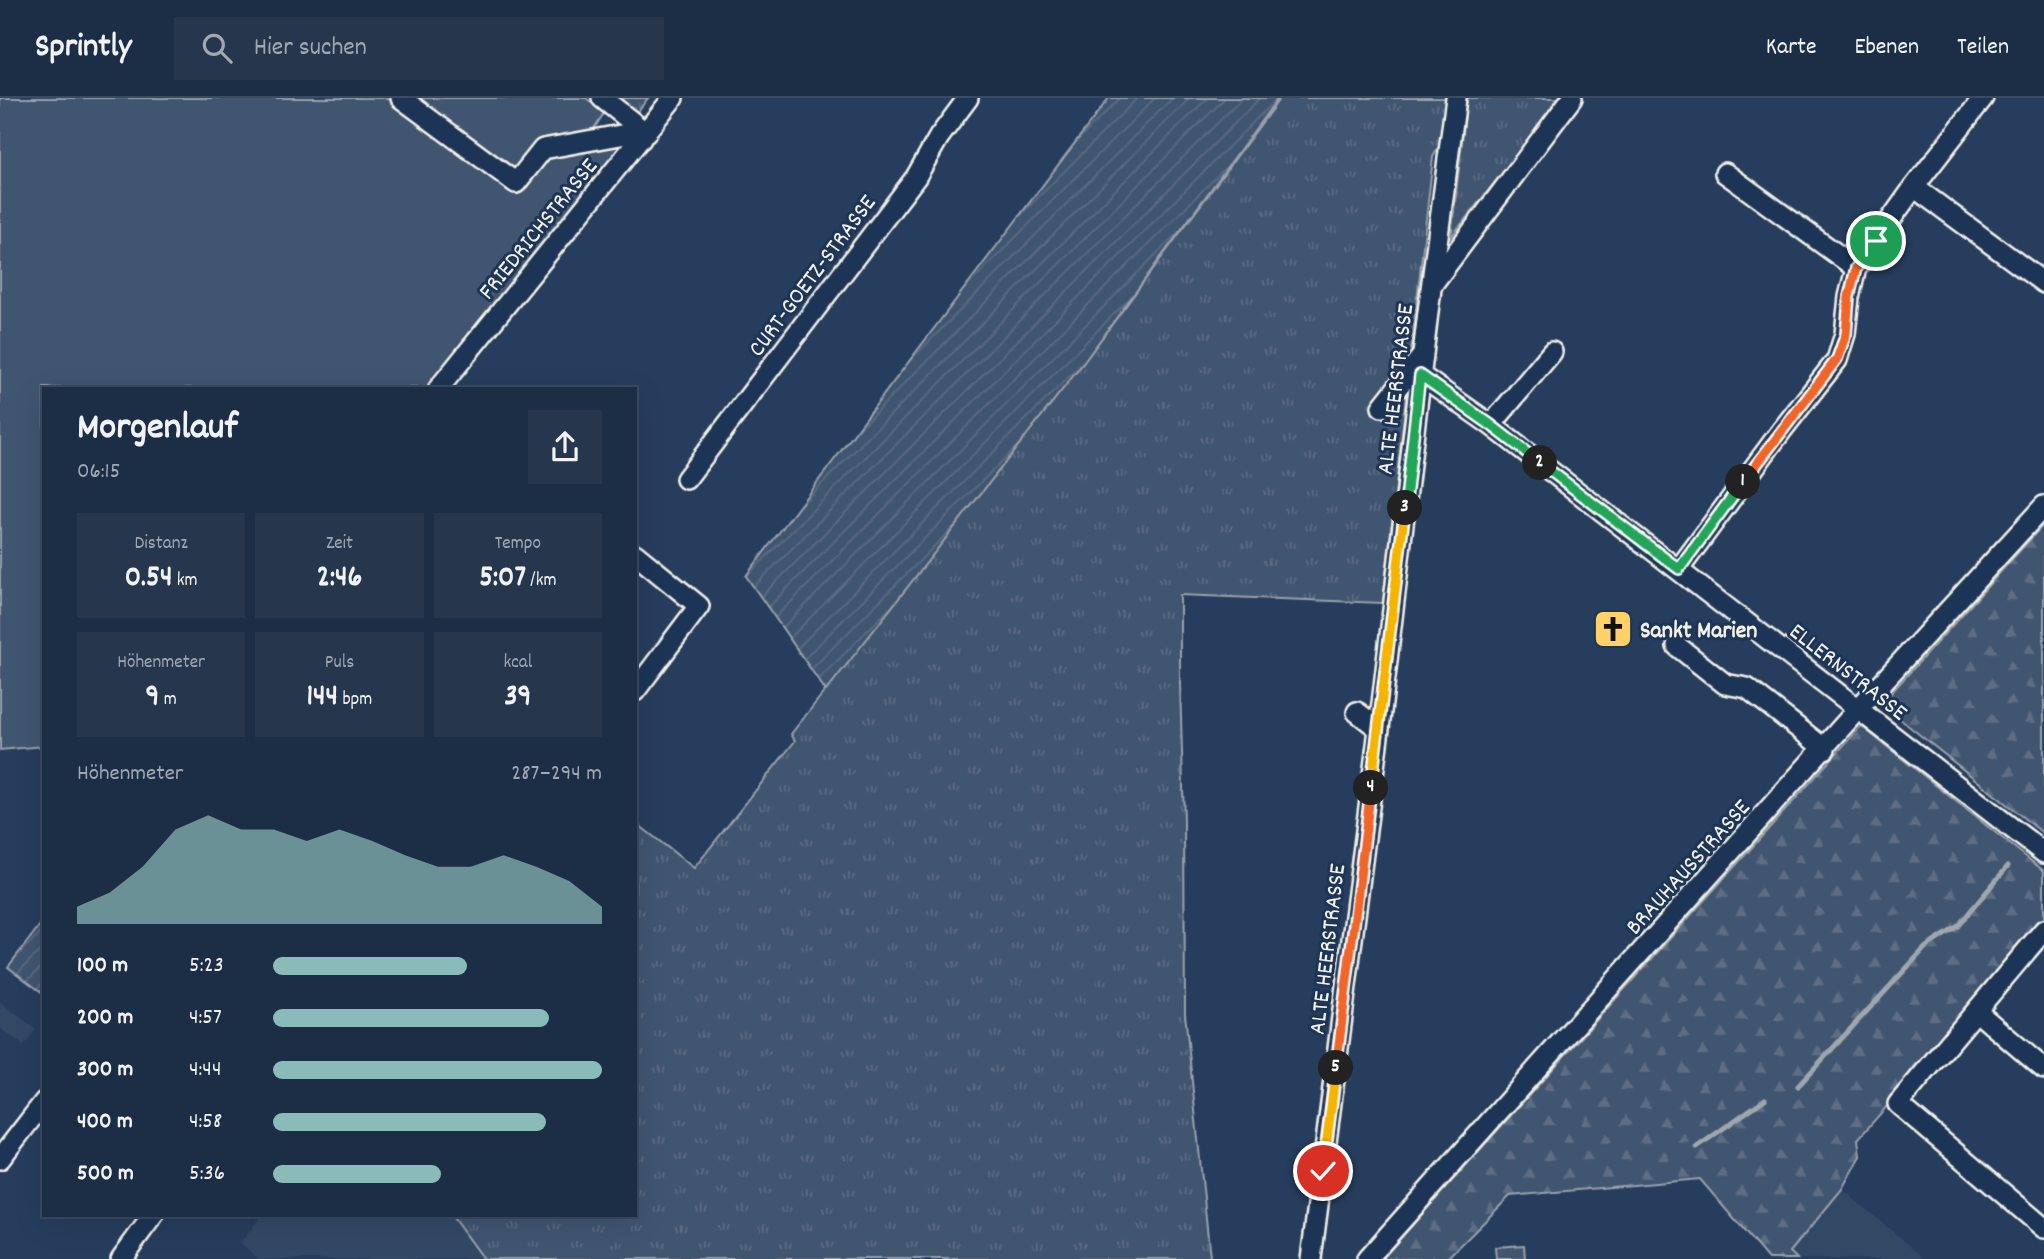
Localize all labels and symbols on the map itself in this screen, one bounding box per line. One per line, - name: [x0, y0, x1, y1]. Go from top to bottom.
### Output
- street label: FRIEDRICHSTRASSE: [472, 152, 607, 308]
- street label: CURT-GOETZ-STRASSE: [741, 189, 886, 365]
- pin: [1846, 211, 1906, 271]
- street label: ALTE HEERSTRASSE: [1370, 302, 1424, 477]
- pin: 2: [1522, 446, 1558, 480]
- pin: 1: [1726, 464, 1760, 500]
- pin: 3: [1388, 490, 1422, 526]
- church icon: Sankt Marien: [1592, 608, 1634, 650]
- place label: Sankt Marien: [1640, 615, 1757, 649]
- street label: ELLERNSTRASSE: [1781, 616, 1914, 731]
- pin: 4: [1354, 770, 1388, 806]
- street label: BRAUHAUSSTRASSE: [1619, 793, 1760, 943]
- street label: ALTE HEERSTRASSE: [1302, 862, 1356, 1037]
- pin: 5: [1318, 1051, 1354, 1086]
- pin: [1293, 1141, 1353, 1201]

